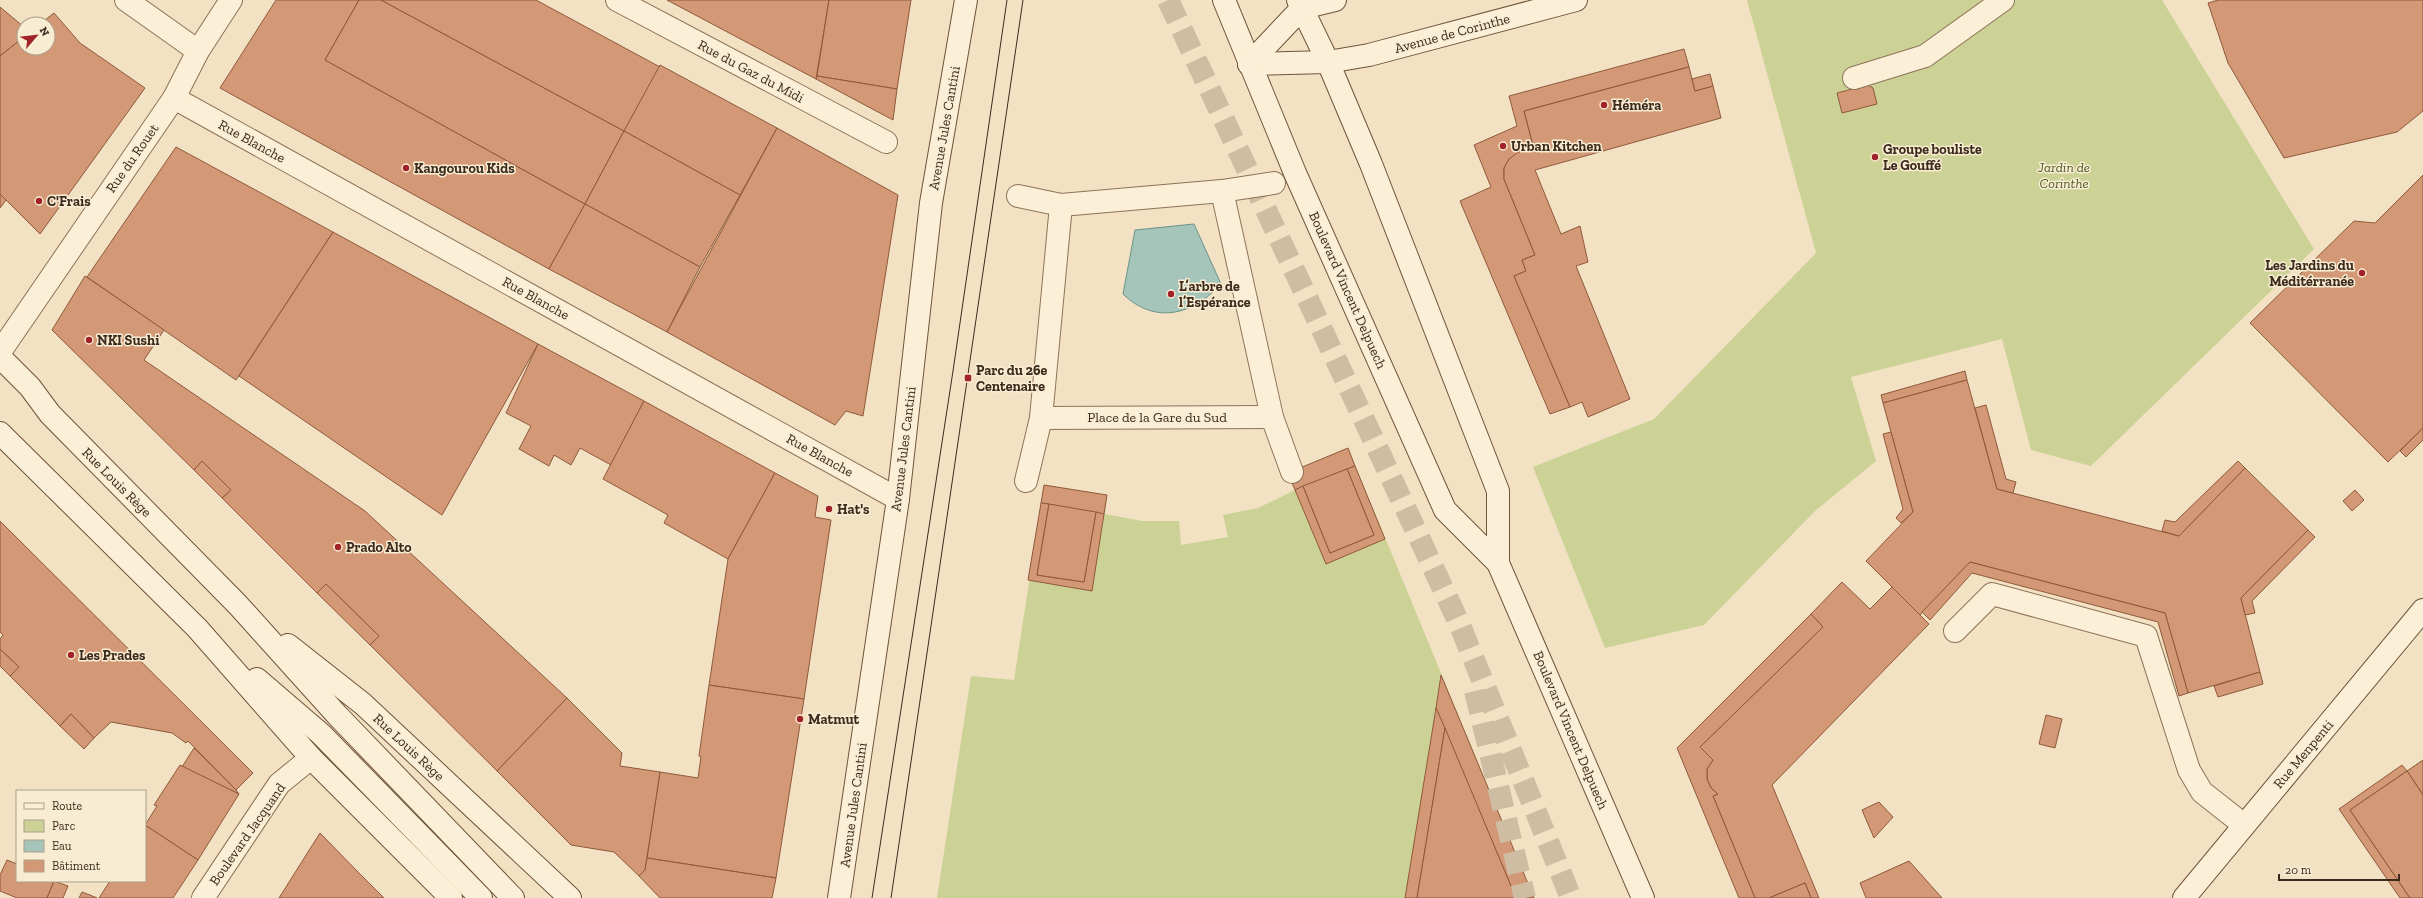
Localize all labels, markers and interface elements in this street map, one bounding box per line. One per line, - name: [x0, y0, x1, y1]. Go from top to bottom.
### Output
- street label: Avenue de Corinthe: [1393, 10, 1512, 57]
- north arrow: [16, 16, 56, 56]
- text: N: [37, 25, 52, 39]
- street label: Rue du Gaz du Midi: [695, 36, 807, 107]
- street label: Avenue Jules Cantini: [925, 65, 964, 191]
- place label: Héméra: [1612, 97, 1661, 114]
- marker: Héméra: [1599, 100, 1609, 110]
- street label: Rue Blanche: [215, 116, 289, 167]
- street label: Rue du Rouet: [102, 120, 163, 196]
- place label: Urban Kitchen: [1511, 138, 1602, 155]
- marker: Urban Kitchen: [1498, 141, 1508, 151]
- place label: Groupe bouliste Le Gouffé: [1883, 141, 1982, 174]
- marker: Groupe bouliste Le Gouffé: [1870, 152, 1880, 162]
- park label: Jardin de Corinthe: [2037, 159, 2090, 192]
- place label: Kangourou Kids: [414, 160, 515, 177]
- marker: Kangourou Kids: [401, 163, 411, 173]
- place label: C'Frais: [47, 193, 91, 210]
- marker: C'Frais: [34, 196, 44, 206]
- street label: Boulevard Vincent Delpuech: [1305, 209, 1390, 372]
- place label: Les Jardins du Méditérranée: [2265, 257, 2354, 290]
- marker: Les Jardins du Méditérranée: [2357, 268, 2367, 278]
- street label: Rue Blanche: [499, 273, 573, 324]
- place label: L’arbre de l’Espérance: [1179, 278, 1251, 311]
- marker: L’arbre de l’Espérance: [1166, 289, 1176, 299]
- place label: NKI Sushi: [97, 332, 159, 349]
- marker: NKI Sushi: [84, 335, 94, 345]
- place label: Parc du 26e Centenaire: [976, 362, 1048, 395]
- marker: Parc du 26e Centenaire: [963, 373, 973, 383]
- street label: Avenue Jules Cantini: [887, 386, 920, 512]
- street label: Place de la Gare du Sud: [1087, 409, 1227, 426]
- street label: Rue Blanche: [783, 430, 857, 481]
- street label: Rue Louis Rège: [78, 444, 155, 521]
- place label: Hat's: [837, 501, 870, 518]
- marker: Hat's: [824, 504, 834, 514]
- place label: Prado Alto: [346, 539, 412, 556]
- marker: Prado Alto: [333, 542, 343, 552]
- place label: Les Prades: [79, 647, 146, 664]
- street label: Boulevard Vincent Delpuech: [1529, 648, 1612, 812]
- marker: Les Prades: [66, 650, 76, 660]
- street label: Rue Louis Rège: [369, 710, 448, 785]
- place label: Matmut: [808, 711, 860, 728]
- marker: Matmut: [795, 714, 805, 724]
- street label: Rue Menpenti: [2270, 717, 2337, 792]
- street label: Avenue Jules Cantini: [836, 742, 871, 869]
- street label: Boulevard Jacquand: [206, 780, 289, 889]
- legend: [16, 790, 146, 882]
- text: Route: [52, 799, 83, 813]
- text: Parc: [52, 819, 76, 833]
- text: Eau: [52, 839, 72, 853]
- scale bar: [2279, 856, 2399, 882]
- text: Bâtiment: [52, 859, 101, 873]
- text: 20 m: [2285, 863, 2312, 877]

